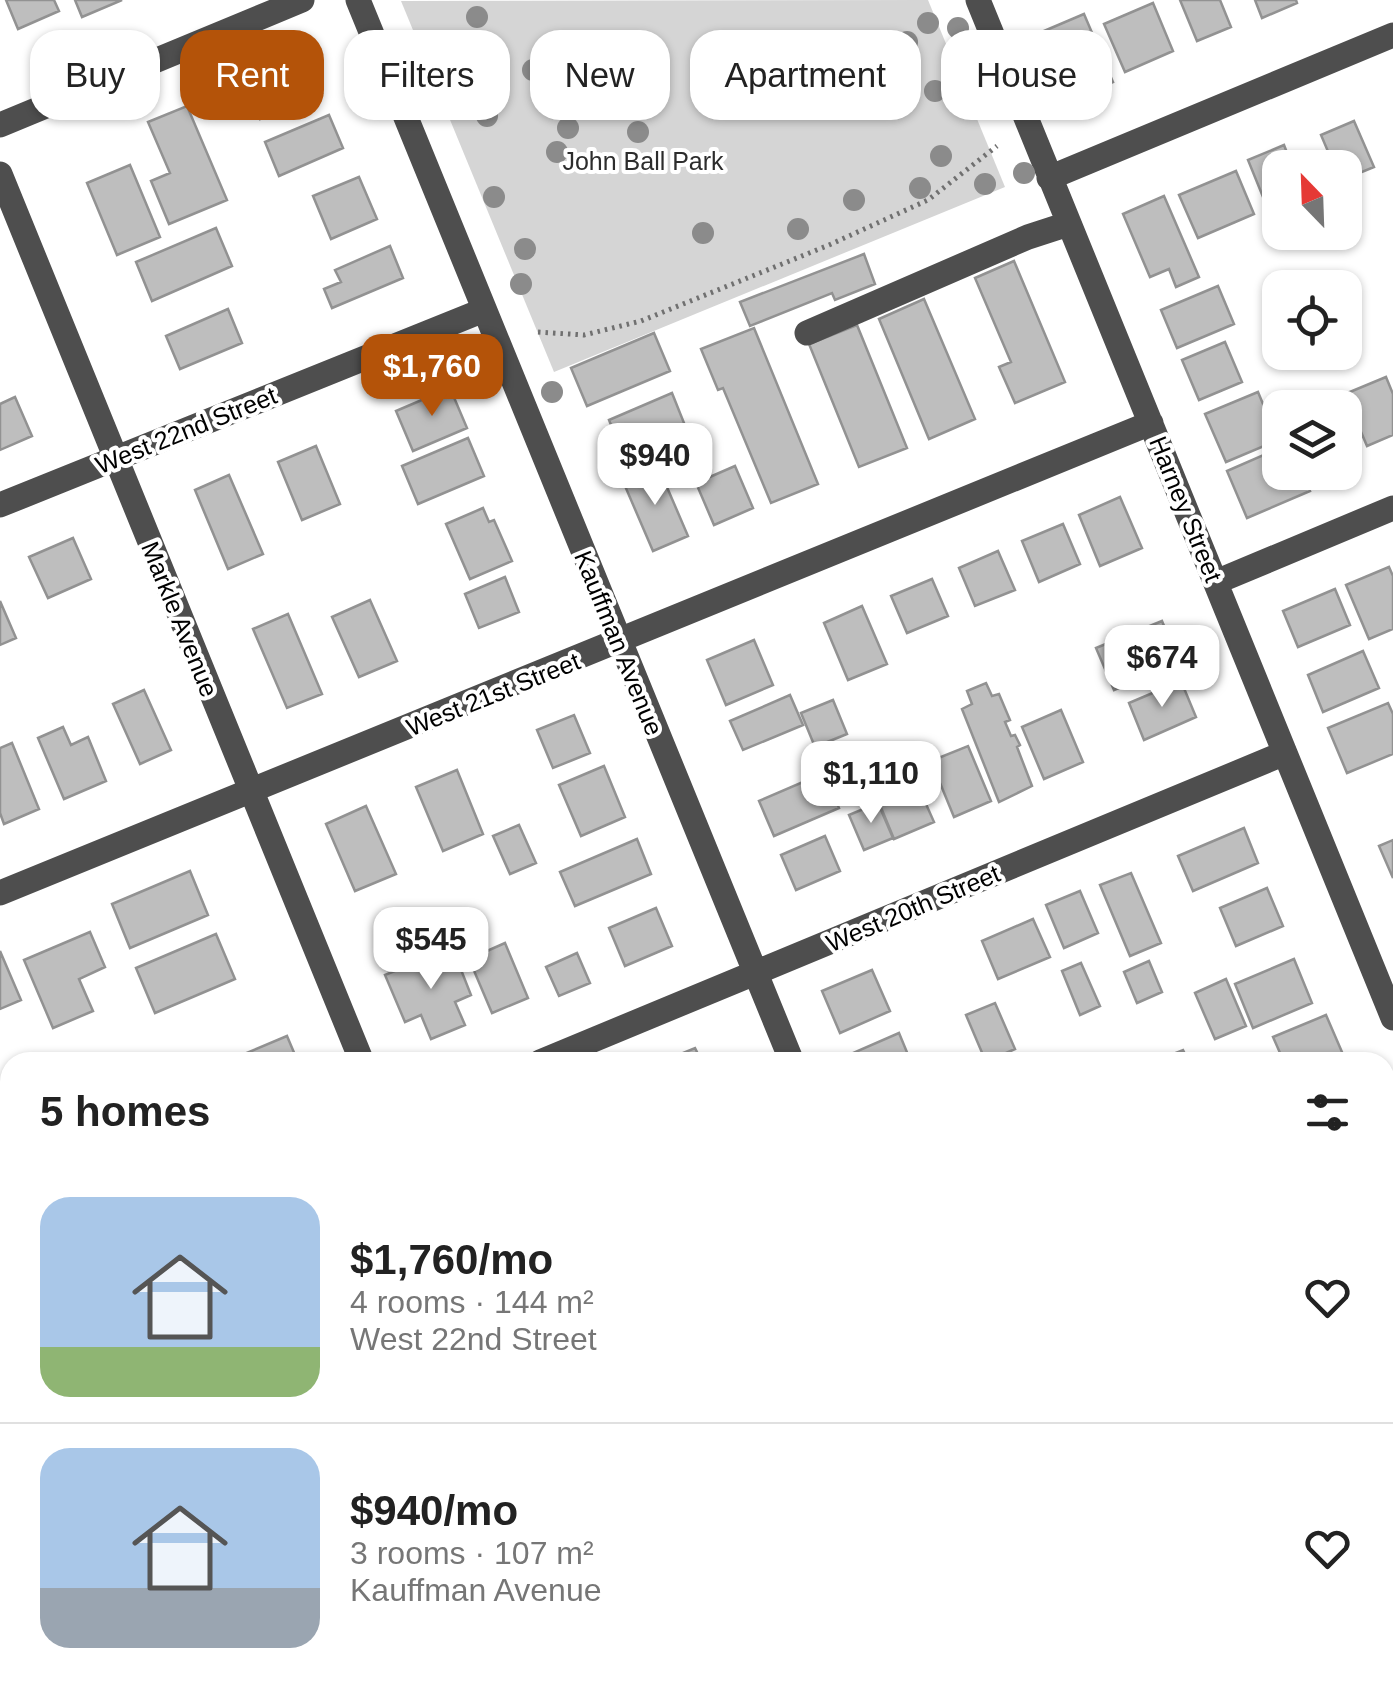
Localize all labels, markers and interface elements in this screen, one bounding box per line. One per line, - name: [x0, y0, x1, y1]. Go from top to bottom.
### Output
- chip: Buy: [30, 30, 160, 120]
- chip: Rent: [180, 30, 324, 120]
- chip: Filters: [344, 30, 510, 120]
- chip: New: [530, 30, 670, 120]
- chip: Apartment: [690, 30, 921, 120]
- chip: House: [941, 30, 1112, 120]
- park label: John Ball Park: [562, 147, 724, 175]
- north arrow: [1262, 150, 1362, 250]
- map controls: [1262, 150, 1362, 490]
- button: locate: [1262, 270, 1362, 370]
- pin: $1,760: [351, 334, 513, 419]
- text: $1,760: [383, 348, 481, 384]
- street label: West 22nd Street: [91, 381, 281, 479]
- button: layers: [1262, 390, 1362, 490]
- pin: $940: [596, 423, 714, 508]
- street label: Harney Street: [1144, 432, 1228, 586]
- text: $940: [619, 437, 691, 473]
- street label: Markle Avenue: [136, 537, 224, 701]
- street label: Kauffman Avenue: [569, 547, 669, 739]
- pin: $674: [1103, 625, 1221, 710]
- text: $674: [1126, 639, 1198, 675]
- street label: West 21st Street: [402, 646, 584, 742]
- pin: $1,110: [790, 741, 952, 826]
- text: $1,110: [823, 755, 919, 791]
- street label: West 20th Street: [822, 859, 1004, 957]
- pin: $545: [372, 907, 490, 992]
- text: $545: [395, 921, 467, 957]
- icon: filters: [1300, 1085, 1355, 1140]
- text: 5 homes: [40, 1088, 210, 1135]
- text: $1,760/mo: [350, 1236, 553, 1283]
- icon: home: [120, 1237, 240, 1357]
- icon: heart: [1300, 1270, 1355, 1325]
- text: 4 rooms · 144 m²: [350, 1284, 594, 1320]
- text: West 22nd Street: [350, 1321, 597, 1357]
- text: $940/mo: [350, 1487, 518, 1534]
- icon: home: [120, 1488, 240, 1608]
- icon: heart: [1300, 1521, 1355, 1576]
- text: 3 rooms · 107 m²: [350, 1535, 594, 1571]
- text: Kauffman Avenue: [350, 1572, 601, 1608]

